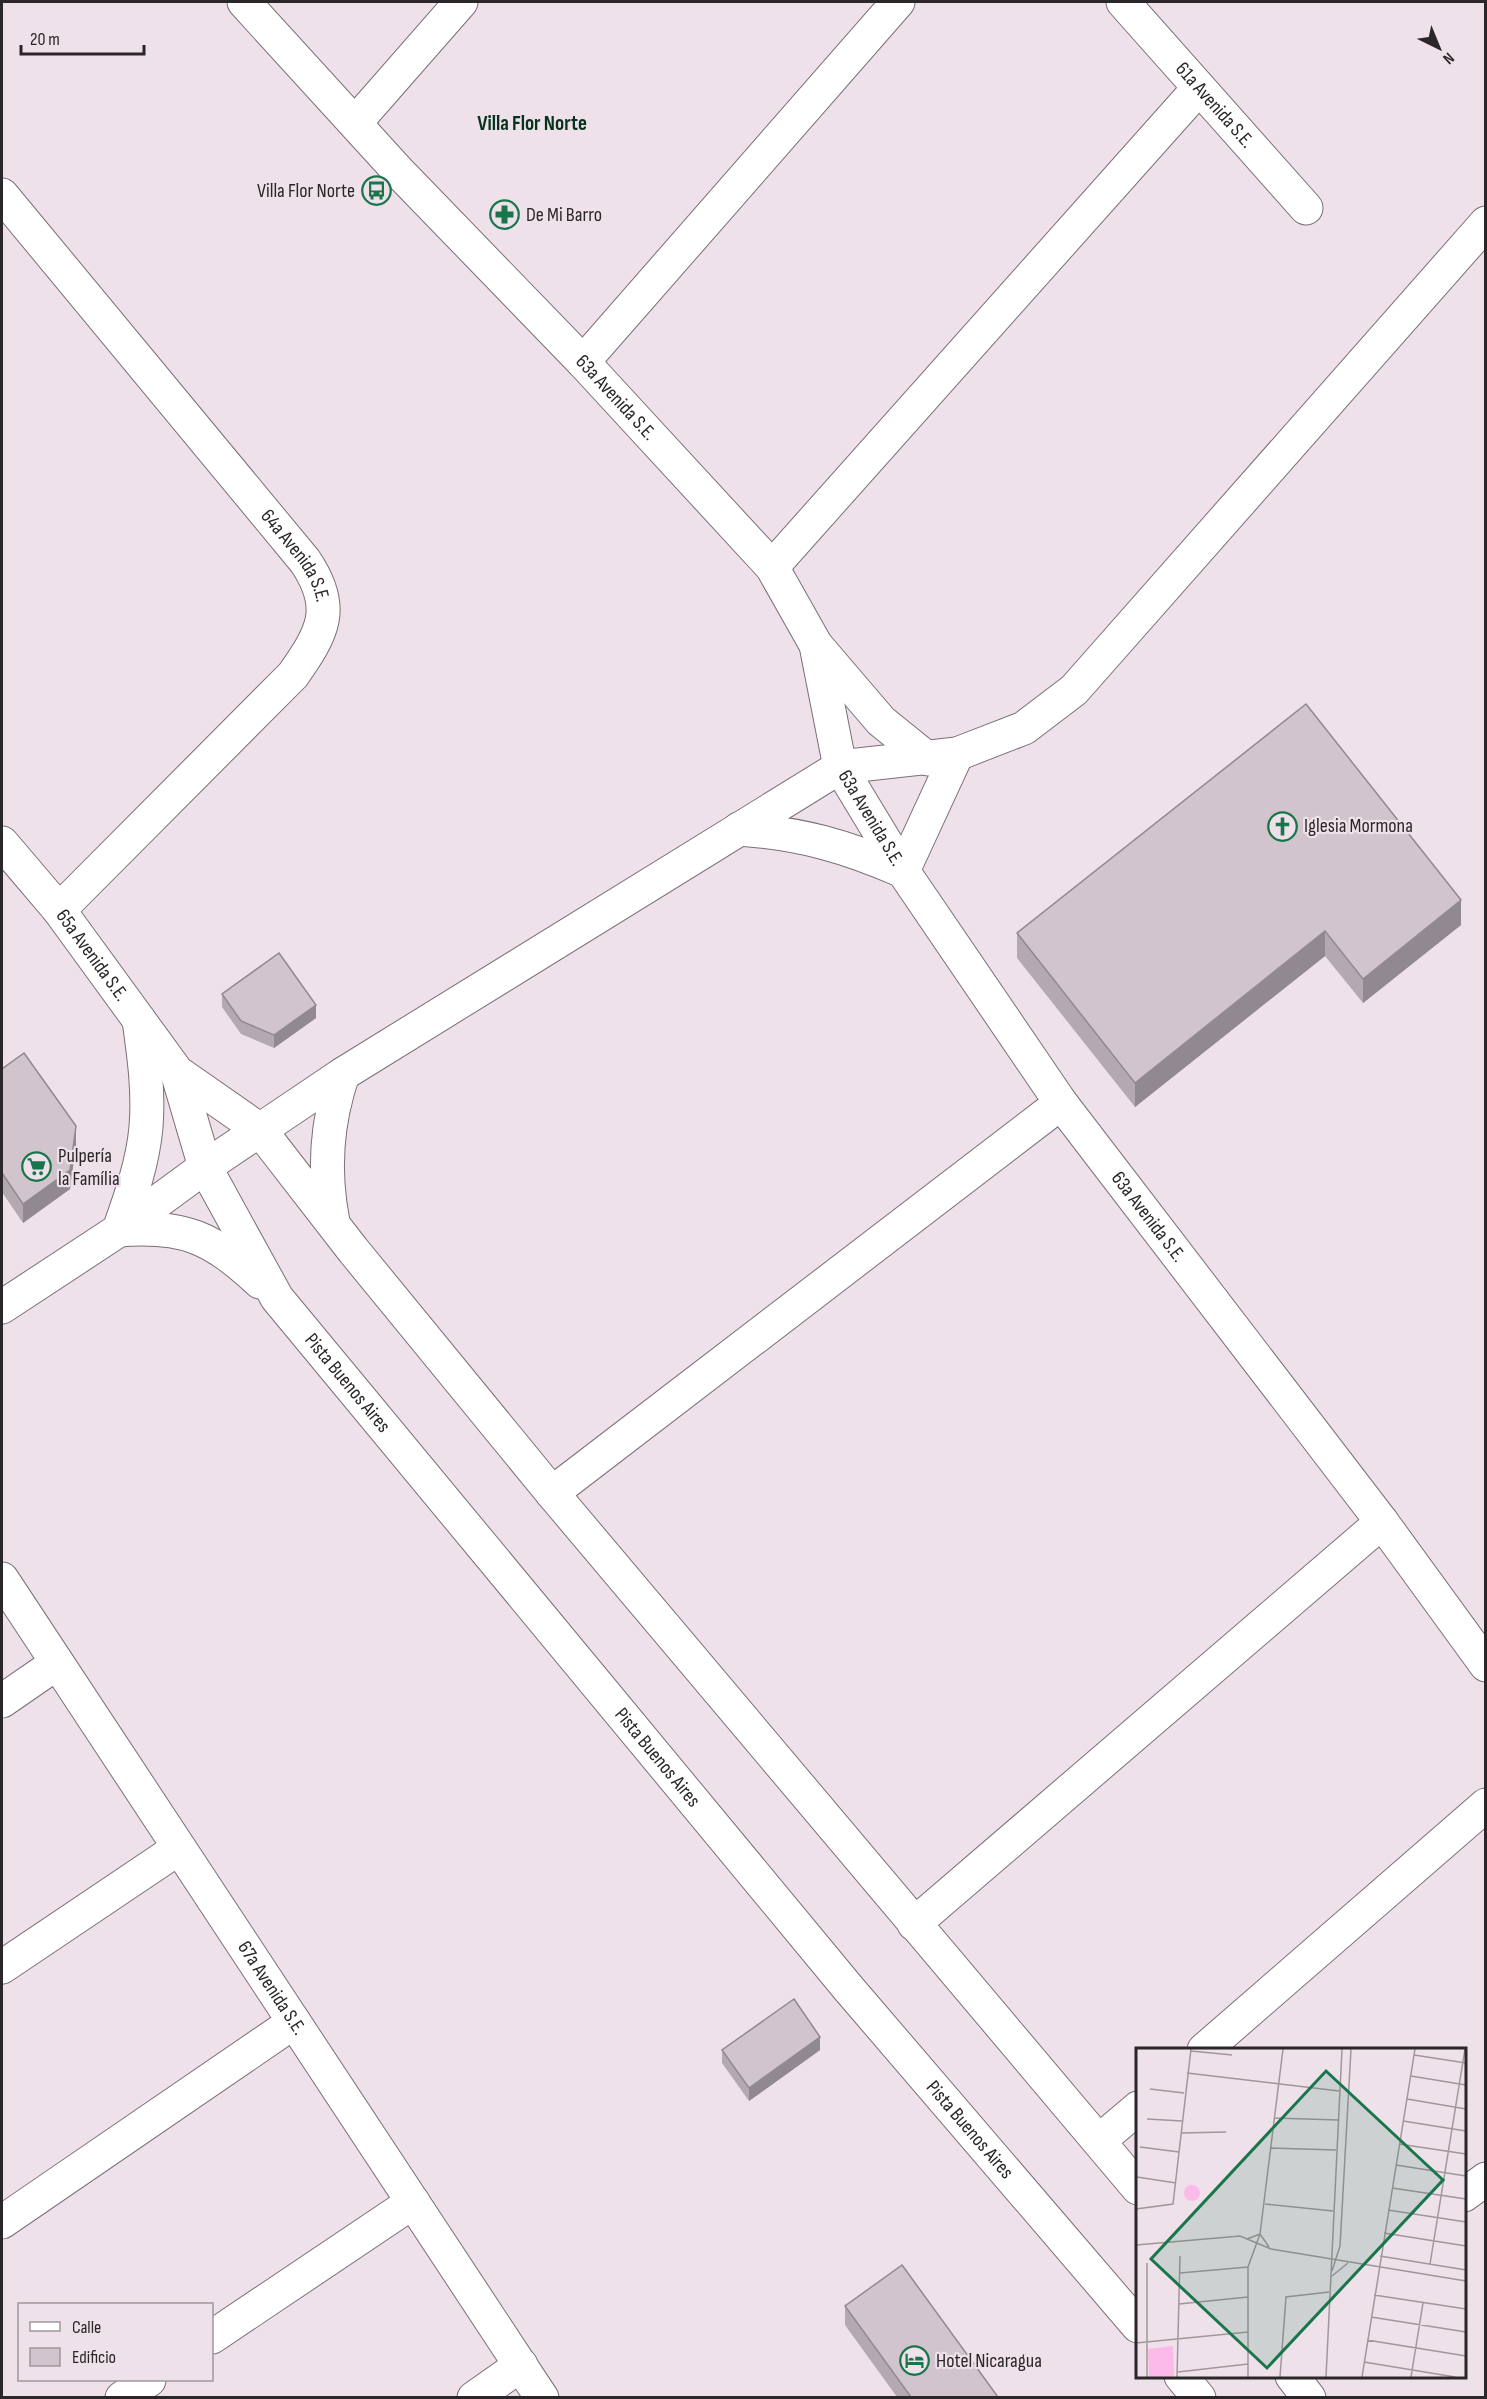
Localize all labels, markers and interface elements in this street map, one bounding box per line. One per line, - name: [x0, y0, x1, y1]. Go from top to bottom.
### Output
- scale bar: [21, 18, 144, 56]
- north arrow: [1409, 18, 1469, 78]
- text: 20 m: [30, 29, 60, 50]
- text: N: [1439, 48, 1458, 68]
- street label: 61a Avenida S.E.: [1170, 57, 1259, 153]
- district label: Villa Flor Norte: [477, 111, 587, 136]
- bus stop icon: Villa Flor Norte: [360, 175, 392, 207]
- place label: Villa Flor Norte: [257, 179, 355, 203]
- pharmacy icon: De Mi Barro: [489, 199, 521, 231]
- place label: De Mi Barro: [526, 203, 602, 227]
- street label: 63a Avenida S.E.: [571, 350, 661, 445]
- street label: 64a Avenida S.E.: [255, 505, 335, 604]
- street label: 63a Avenida S.E.: [833, 766, 909, 870]
- church icon: Iglesia Mormona: [1267, 810, 1299, 842]
- place label: Iglesia Mormona: [1304, 814, 1413, 838]
- street label: 65a Avenida S.E.: [51, 905, 133, 1006]
- place label: Pulpería la Família: [58, 1144, 120, 1191]
- supermarket icon: Pulpería la Família: [21, 1151, 53, 1183]
- street label: 63a Avenida S.E.: [1106, 1167, 1191, 1267]
- street label: Pista Buenos Aires: [299, 1329, 396, 1438]
- street label: Pista Buenos Aires: [609, 1703, 705, 1812]
- street label: 67a Avenida S.E.: [232, 1937, 311, 2039]
- inset map: [1136, 2048, 1466, 2378]
- street label: Pista Buenos Aires: [921, 2076, 1018, 2184]
- legend: [18, 2303, 213, 2381]
- text: Calle: [72, 2317, 101, 2338]
- hotel icon: Hotel Nicaragua: [899, 2345, 931, 2377]
- text: Edificio: [72, 2347, 116, 2368]
- place label: Hotel Nicaragua: [936, 2349, 1042, 2373]

